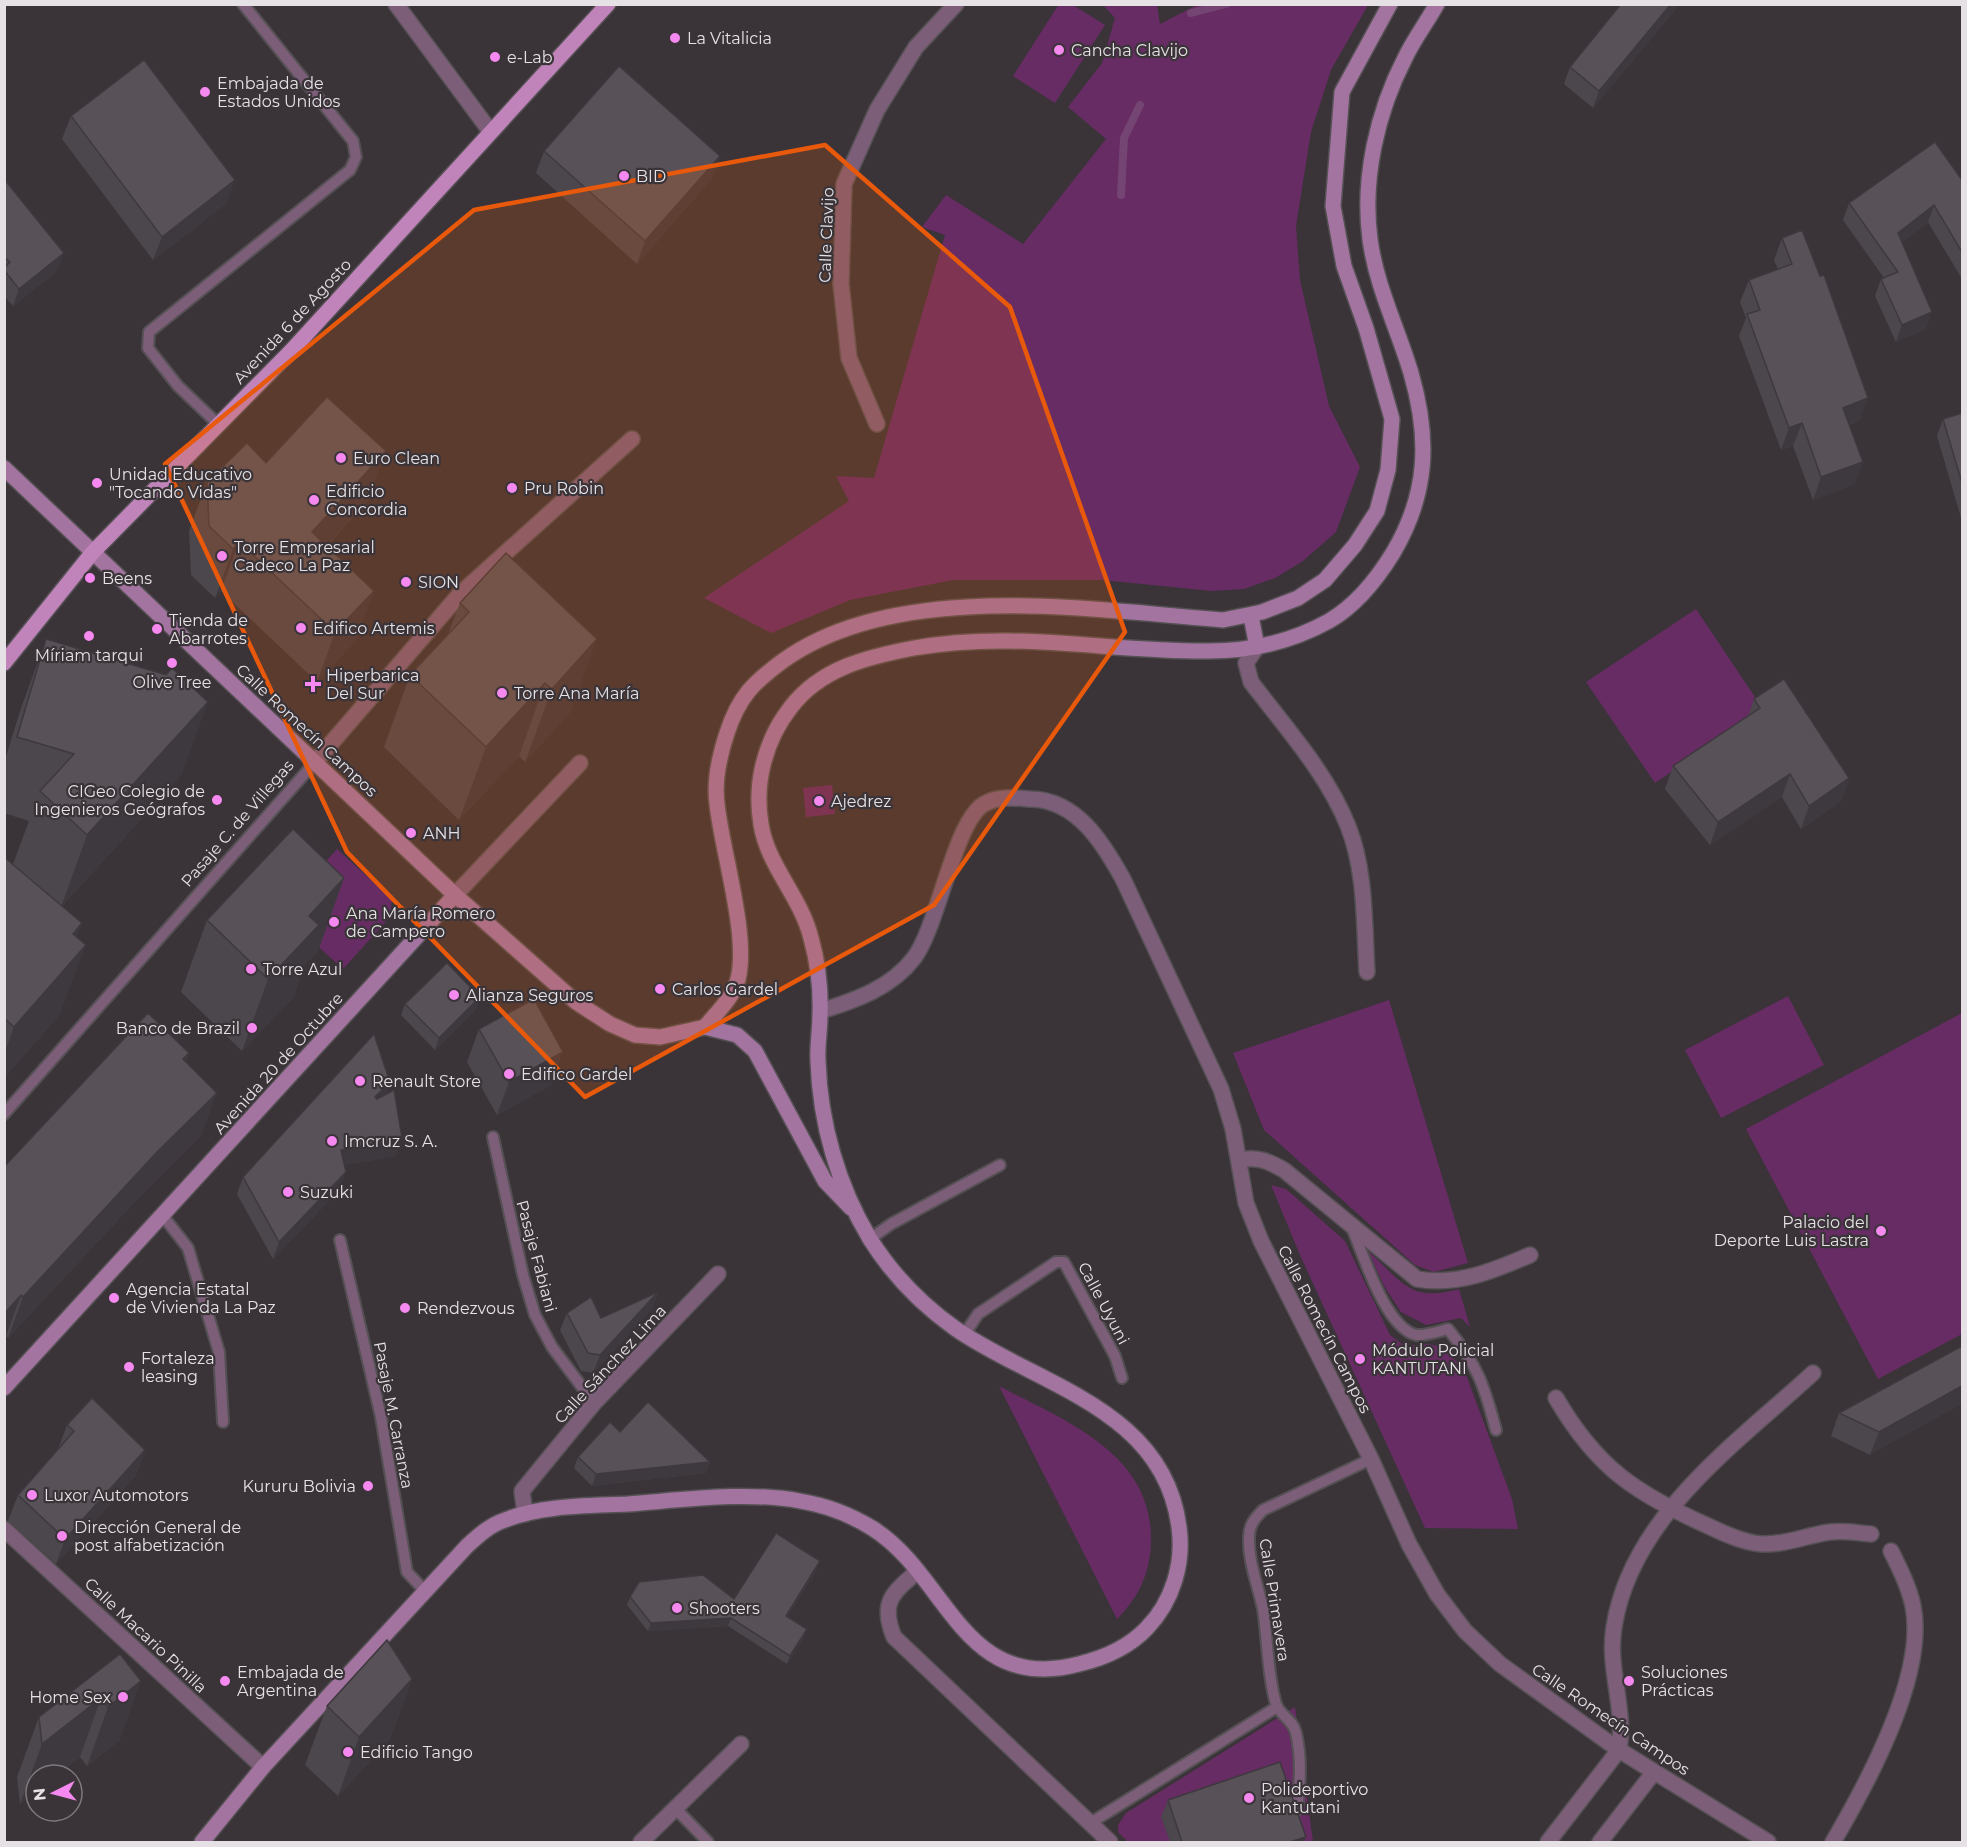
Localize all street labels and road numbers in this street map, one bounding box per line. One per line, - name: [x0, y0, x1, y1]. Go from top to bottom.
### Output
- street label: Calle Clavijo: [815, 187, 838, 283]
- street label: Avenida 6 de Agosto: [230, 255, 355, 388]
- street label: Calle Romecín Campos: [232, 660, 381, 801]
- street label: Pasaje C. de Villegas: [177, 756, 298, 891]
- street label: Avenida 20 de Octubre: [210, 989, 347, 1138]
- street label: Pasaje Fabiani: [512, 1198, 561, 1314]
- street label: Calle Romecín Campos: [1274, 1242, 1375, 1417]
- street label: Calle Uyuni: [1074, 1259, 1133, 1348]
- street label: Calle Sánchez Lima: [551, 1301, 670, 1428]
- street label: Pasaje M. Carranza: [370, 1340, 417, 1490]
- street label: Calle Primavera: [1255, 1537, 1294, 1663]
- street label: Calle Macario Pinilla: [81, 1574, 211, 1697]
- street label: Calle Romecín Campos: [1528, 1660, 1693, 1779]

